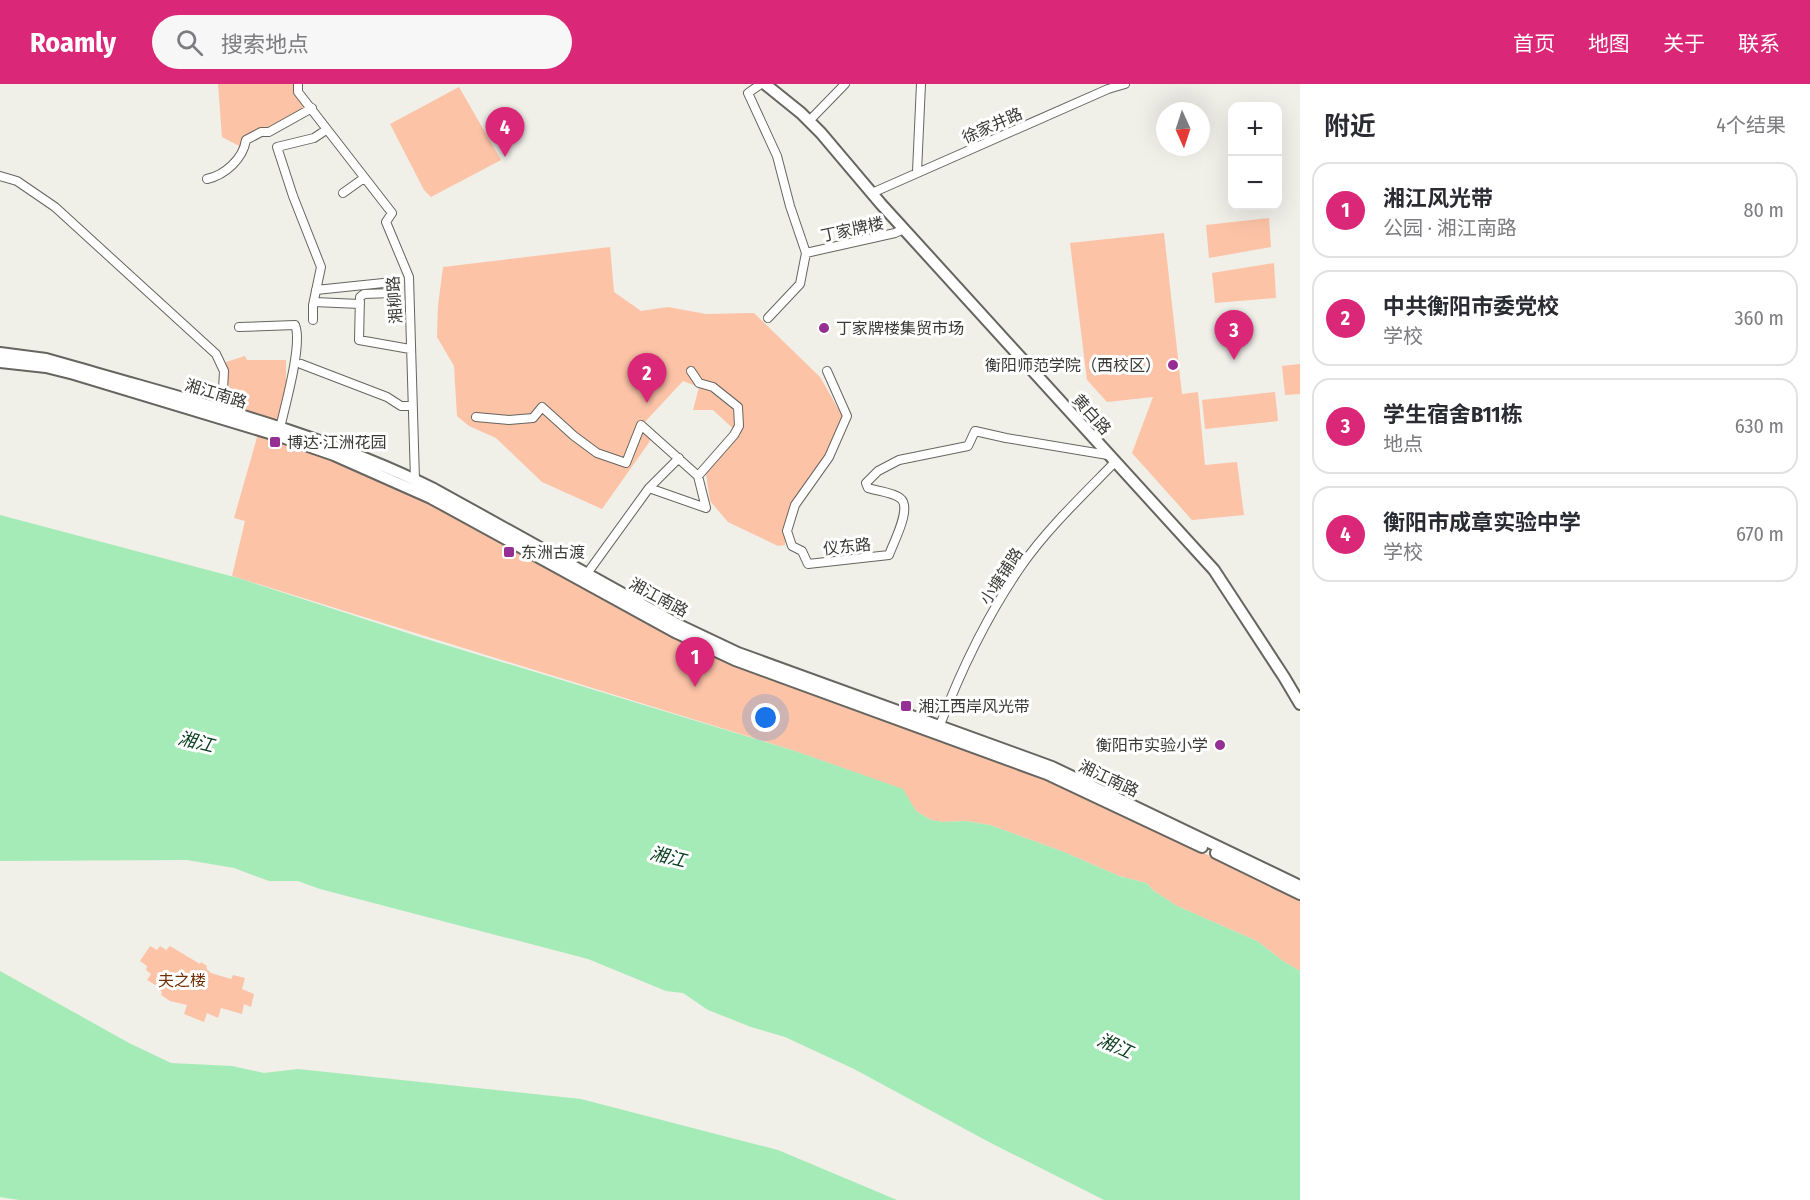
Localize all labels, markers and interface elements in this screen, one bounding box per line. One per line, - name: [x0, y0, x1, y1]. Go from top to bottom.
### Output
- search box: [152, 15, 572, 69]
- text: Roamly: [30, 26, 116, 59]
- icon: search: [173, 26, 206, 59]
- text: 搜索地点: [221, 31, 309, 58]
- text: 首页: [1513, 31, 1555, 57]
- text: 地图: [1588, 31, 1630, 57]
- text: 关于: [1663, 31, 1705, 57]
- text: 联系: [1738, 31, 1780, 57]
- north arrow: [1156, 102, 1210, 156]
- map controls: [1228, 102, 1282, 210]
- button: +: [1228, 102, 1282, 156]
- street label: 徐家井路: [959, 104, 1025, 147]
- pin: 4: [486, 107, 524, 157]
- text: 附近: [1324, 111, 1376, 142]
- text: 4个结果: [1716, 113, 1786, 137]
- button: −: [1228, 156, 1282, 210]
- text: 湘江风光带: [1383, 185, 1493, 212]
- text: 1: [1341, 198, 1350, 222]
- text: 80 m: [1744, 198, 1784, 222]
- street label: 丁家牌楼: [819, 214, 885, 245]
- text: 公园 · 湘江南路: [1383, 216, 1517, 240]
- street label: 湘柳路: [383, 275, 406, 325]
- text: 中共衡阳市委党校: [1383, 293, 1559, 320]
- text: 2: [1341, 306, 1350, 330]
- text: 360 m: [1735, 306, 1784, 330]
- pin: 3: [1214, 310, 1254, 360]
- place label: 丁家牌楼集贸市场: [836, 319, 964, 338]
- marker: 丁家牌楼集贸市场: [817, 321, 831, 335]
- text: 学校: [1383, 324, 1423, 348]
- pin: 2: [628, 354, 666, 403]
- place label: 衡阳师范学院（西校区）: [985, 356, 1161, 375]
- marker: 衡阳师范学院（西校区）: [1166, 358, 1180, 372]
- street label: 湘江南路: [182, 375, 249, 412]
- street label: 黄白路: [1069, 390, 1115, 439]
- text: 学生宿舍B11栋: [1383, 401, 1523, 428]
- text: 3: [1341, 414, 1350, 438]
- text: 630 m: [1735, 414, 1784, 438]
- text: 地点: [1383, 432, 1423, 456]
- place label: 博达·江洲花园: [287, 433, 386, 452]
- marker: 博达·江洲花园: [268, 435, 282, 449]
- text: 衡阳市成章实验中学: [1383, 509, 1581, 536]
- text: 4: [1340, 522, 1351, 546]
- text: 670 m: [1736, 522, 1784, 546]
- street label: 仪东路: [822, 535, 872, 558]
- text: 学校: [1383, 540, 1423, 564]
- place label: 东洲古渡: [521, 543, 585, 562]
- street label: 小塘铺路: [976, 544, 1027, 608]
- marker: 东洲古渡: [502, 545, 516, 559]
- street label: 湘江南路: [626, 574, 691, 621]
- pin: 1: [676, 638, 714, 687]
- place label: 湘江西岸风光带: [918, 697, 1030, 716]
- marker: 湘江西岸风光带: [899, 699, 913, 713]
- your location: [751, 703, 780, 732]
- water label: 湘江: [176, 727, 218, 758]
- place label: 衡阳市实验小学: [1096, 736, 1208, 755]
- marker: 衡阳市实验小学: [1213, 738, 1227, 752]
- street label: 湘江南路: [1076, 756, 1142, 801]
- water label: 湘江: [648, 842, 690, 873]
- park label: 夫之楼: [158, 971, 206, 990]
- water label: 湘江: [1094, 1029, 1138, 1064]

